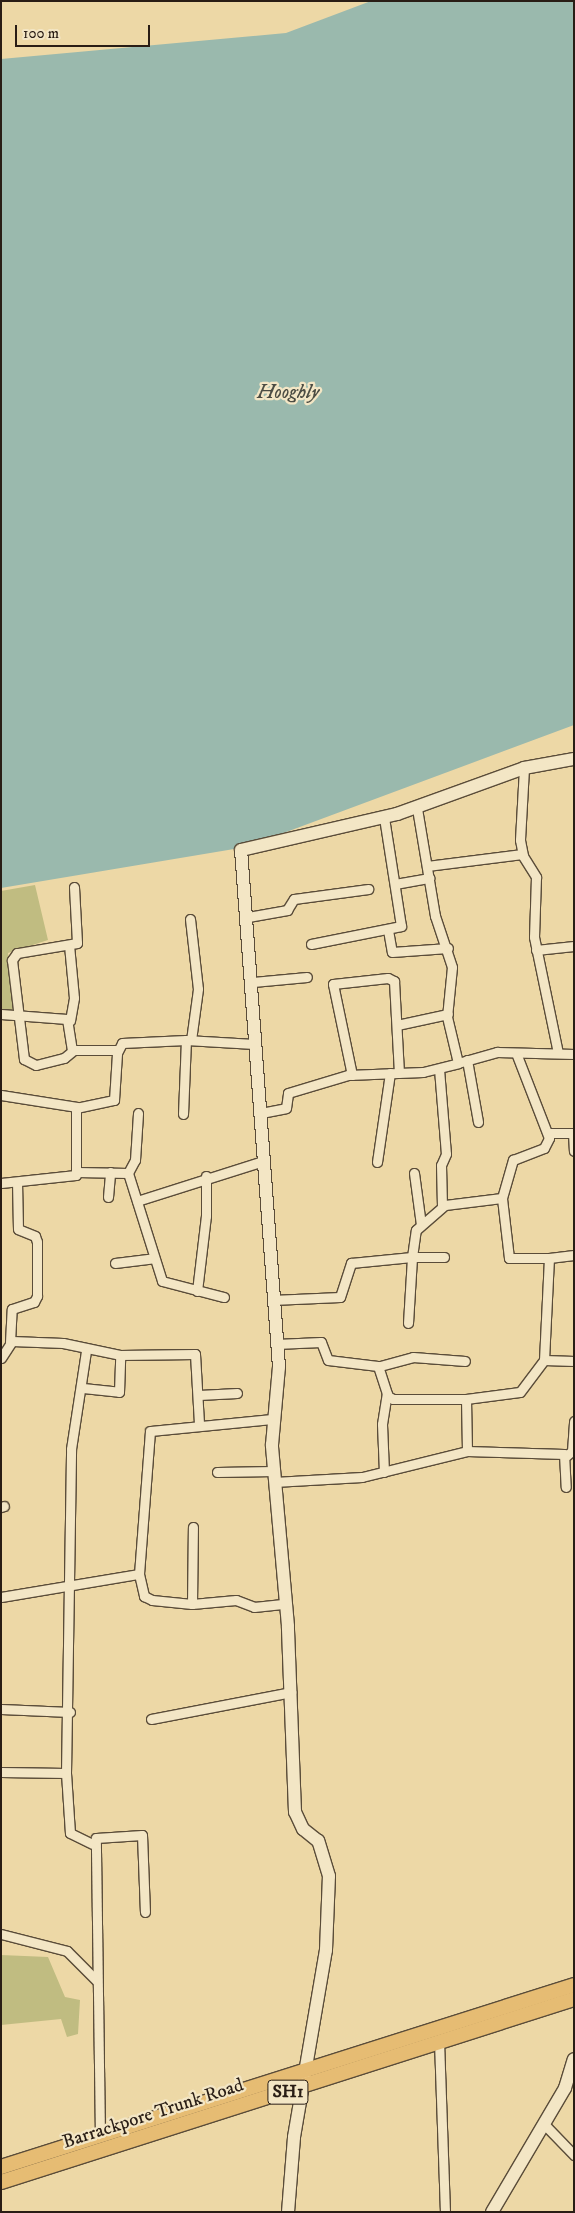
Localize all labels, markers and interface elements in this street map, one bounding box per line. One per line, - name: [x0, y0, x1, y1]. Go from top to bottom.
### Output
- scale bar: [18, 15, 152, 47]
- text: 100 m: [23, 24, 59, 43]
- water label: Hooghly: [257, 380, 319, 404]
- street label: Barrackpore Trunk Road: [60, 2074, 246, 2154]
- road number: SH1: [267, 2076, 309, 2108]

